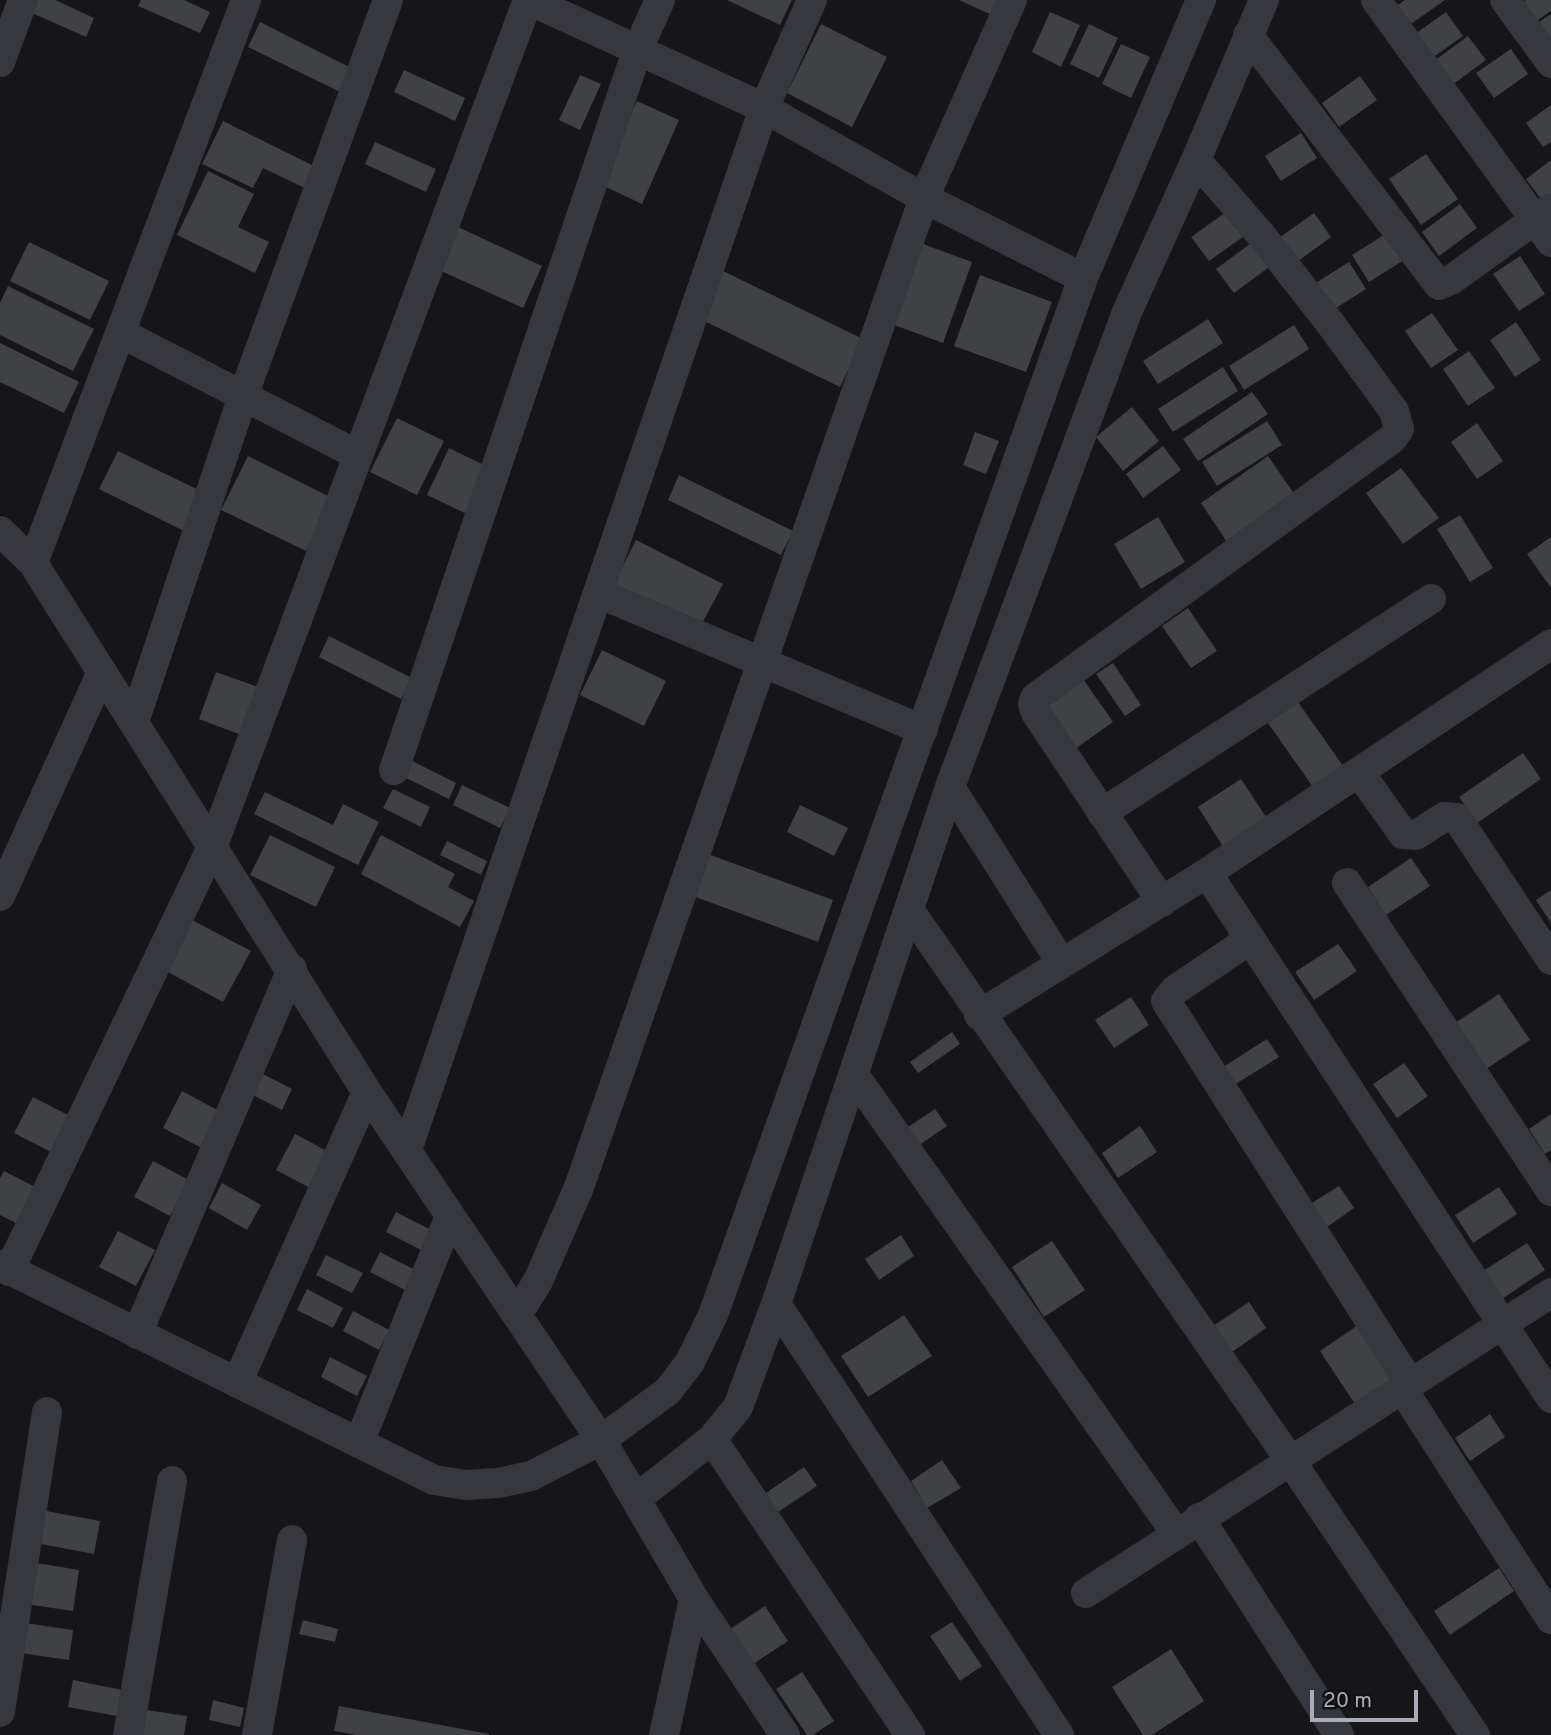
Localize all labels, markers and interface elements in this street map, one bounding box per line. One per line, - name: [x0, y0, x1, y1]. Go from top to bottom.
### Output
- scale bar: [1313, 1676, 1422, 1720]
- text: 20 m: [1323, 1688, 1372, 1715]

